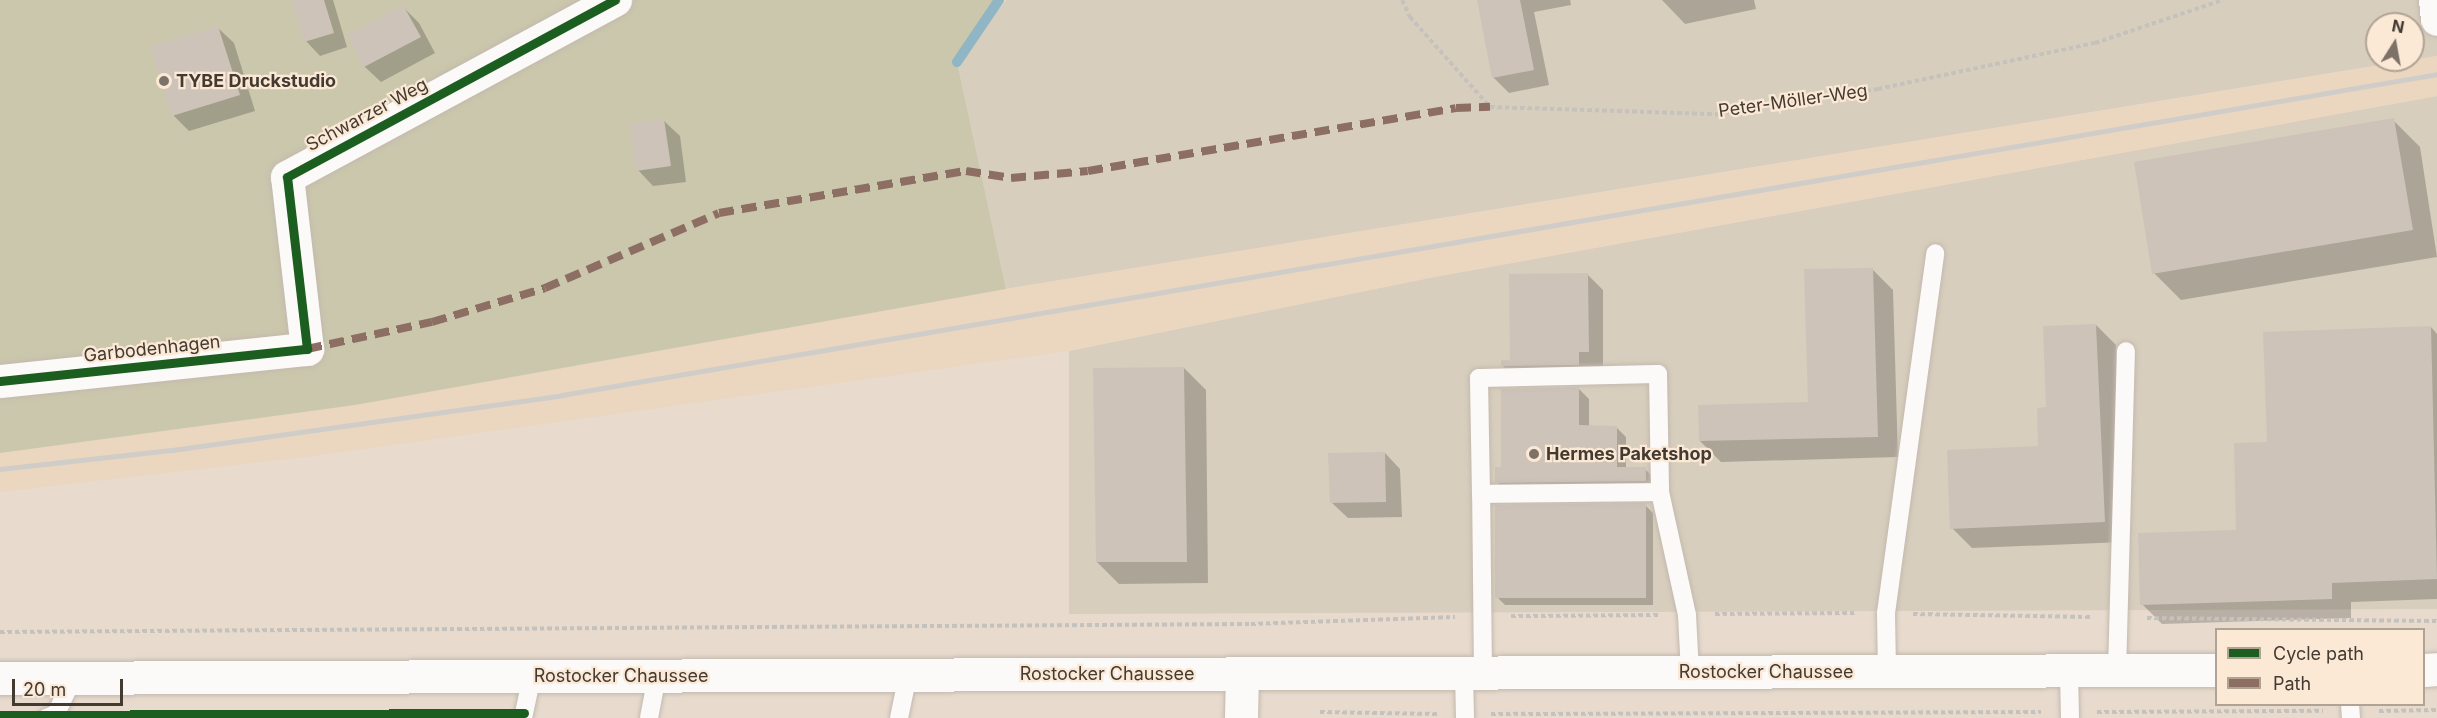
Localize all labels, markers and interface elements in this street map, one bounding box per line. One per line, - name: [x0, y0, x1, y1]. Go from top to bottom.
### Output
- north arrow: [2365, 12, 2425, 72]
- text: N: [2390, 15, 2406, 37]
- place label: TYBE Druckstudio: [176, 70, 336, 92]
- marker: TYBE Druckstudio: [157, 74, 171, 88]
- street label: Schwarzer Weg: [303, 74, 431, 156]
- street label: Peter-Möller-Weg: [1717, 80, 1869, 122]
- street label: Garbodenhagen: [83, 331, 221, 367]
- place label: Hermes Paketshop: [1546, 443, 1712, 465]
- marker: Hermes Paketshop: [1527, 447, 1541, 461]
- legend: [2215, 628, 2425, 706]
- text: Cycle path: [2273, 643, 2364, 664]
- street label: Rostocker Chaussee: [1679, 661, 1853, 683]
- street label: Rostocker Chaussee: [1020, 663, 1194, 685]
- street label: Rostocker Chaussee: [534, 665, 708, 687]
- scale bar: [15, 667, 126, 705]
- text: Path: [2273, 673, 2311, 694]
- text: 20 m: [23, 679, 66, 700]

